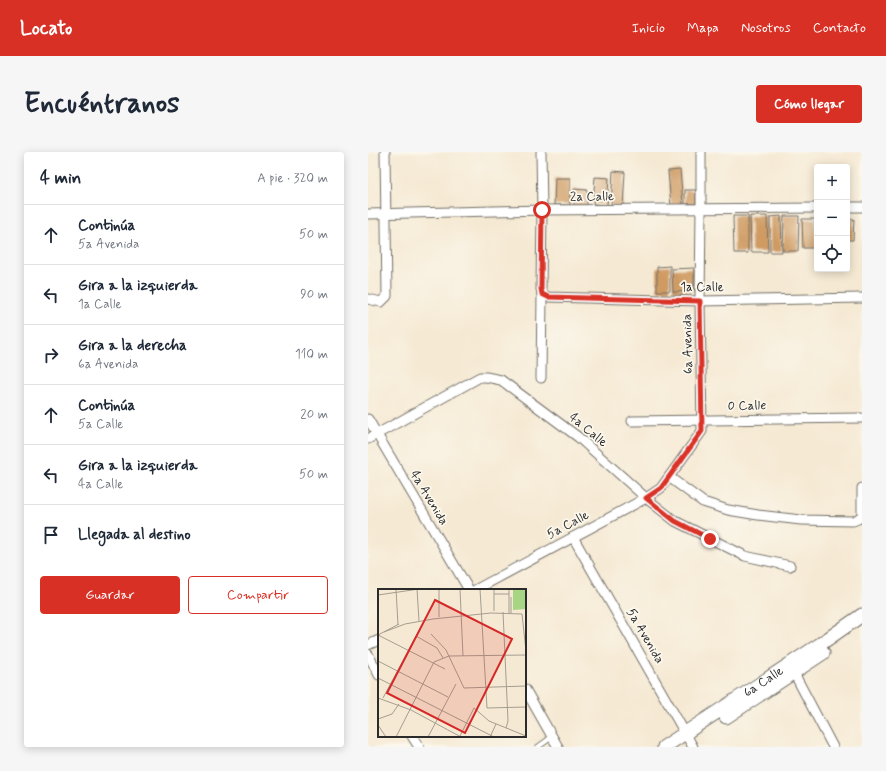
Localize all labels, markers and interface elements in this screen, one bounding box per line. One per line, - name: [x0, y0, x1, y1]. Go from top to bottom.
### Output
- text: Locato: [20, 16, 72, 41]
- text: Inicio: [632, 19, 665, 37]
- text: Mapa: [687, 19, 719, 37]
- text: Nosotros: [741, 19, 791, 37]
- text: Contacto: [813, 19, 866, 37]
- button: Cómo llegar: [756, 85, 862, 123]
- text: Encuéntranos: [24, 86, 180, 123]
- map controls: [814, 164, 850, 272]
- button: +: [814, 164, 850, 200]
- text: 4 min: [40, 167, 81, 189]
- text: A pie · 320 m: [257, 170, 328, 187]
- street label: 2a Calle: [570, 188, 614, 206]
- button: −: [814, 200, 850, 236]
- route start: [533, 201, 551, 219]
- text: Continúa: [78, 216, 135, 236]
- icon: ahead: [40, 224, 62, 246]
- text: 50 m: [299, 226, 328, 243]
- text: 5a Avenida: [78, 236, 139, 253]
- button: locate: [814, 236, 850, 272]
- text: Gira a la izquierda: [78, 276, 197, 296]
- street label: 1a Calle: [680, 279, 724, 296]
- icon: left: [40, 284, 62, 306]
- text: 90 m: [300, 286, 328, 303]
- text: 1a Calle: [78, 296, 122, 313]
- street label: 6a Avenida: [679, 314, 697, 374]
- text: Gira a la derecha: [78, 336, 187, 356]
- icon: right: [40, 344, 62, 366]
- text: 110 m: [295, 346, 328, 363]
- text: 6a Avenida: [78, 356, 138, 373]
- text: Continúa: [78, 396, 135, 416]
- street label: 0 Calle: [727, 397, 767, 415]
- icon: ahead: [40, 404, 62, 426]
- text: 20 m: [300, 406, 328, 423]
- street label: 4a Calle: [565, 409, 611, 451]
- text: 5a Calle: [78, 416, 124, 433]
- text: Gira a la izquierda: [78, 456, 197, 476]
- icon: left: [40, 464, 62, 486]
- text: 50 m: [299, 466, 328, 483]
- street label: 4a Avenida: [406, 467, 452, 529]
- text: 4a Calle: [78, 476, 123, 493]
- street label: 5a Calle: [544, 507, 592, 543]
- icon: arrive: [40, 524, 62, 546]
- text: Llegada al destino: [78, 525, 191, 545]
- route end: [701, 530, 719, 548]
- button: Guardar: [40, 576, 180, 614]
- button: Compartir: [188, 576, 328, 614]
- inset map: [378, 589, 526, 737]
- street label: 5a Avenida: [622, 605, 668, 667]
- street label: 6a Calle: [740, 662, 787, 701]

